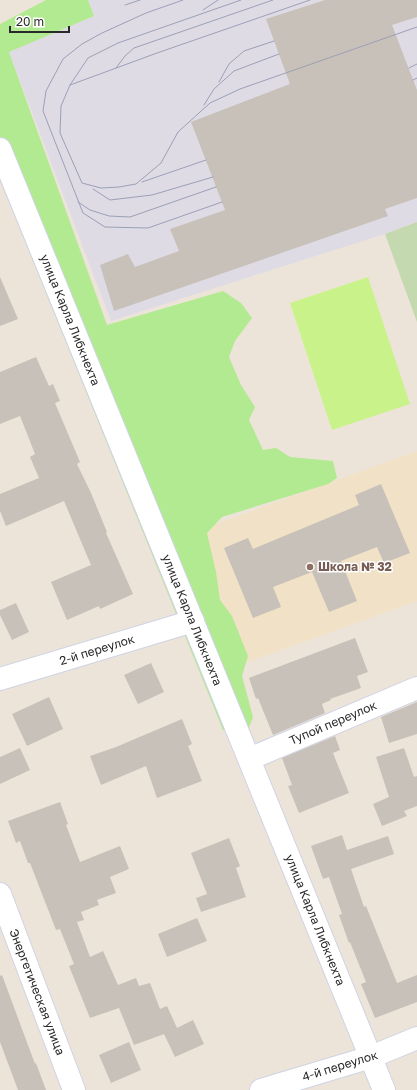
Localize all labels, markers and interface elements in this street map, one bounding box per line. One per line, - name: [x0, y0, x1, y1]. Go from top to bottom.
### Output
- scale bar: [10, 8, 69, 34]
- text: 20 m: [16, 14, 44, 29]
- street label: улица Карла Либкнехта: [37, 252, 104, 388]
- street label: улица Карла Либкнехта: [159, 552, 226, 688]
- place label: Школа № 32: [318, 559, 392, 574]
- marker: Школа № 32: [305, 562, 315, 572]
- street label: 2-й переулок: [58, 631, 136, 668]
- street label: Тупой переулок: [287, 697, 379, 748]
- street label: улица Карла Либкнехта: [282, 852, 349, 988]
- street label: Энергетическая улица: [6, 927, 68, 1057]
- street label: 4-й переулок: [300, 1047, 379, 1084]

